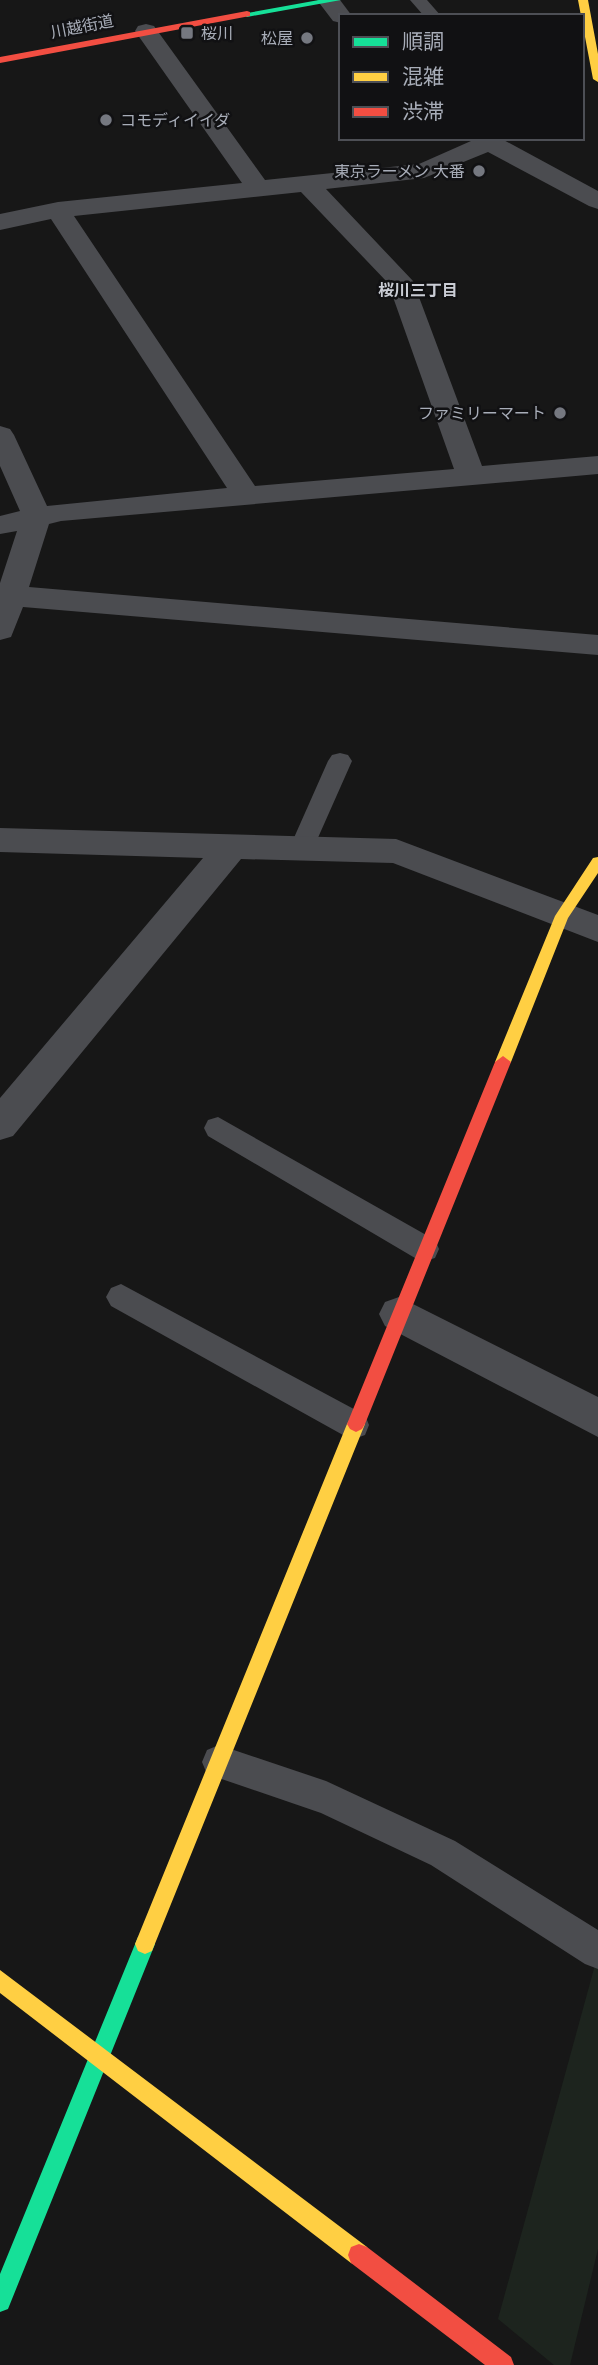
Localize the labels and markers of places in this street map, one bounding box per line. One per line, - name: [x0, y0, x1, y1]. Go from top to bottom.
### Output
- place label: 桜川: [201, 24, 233, 43]
- marker: 桜川: [179, 25, 195, 41]
- place label: 松屋: [261, 29, 293, 48]
- marker: 松屋: [299, 30, 315, 46]
- place label: コモディイイダ: [120, 111, 230, 130]
- marker: コモディイイダ: [98, 112, 114, 128]
- place label: 東京ラーメン 大番: [334, 162, 465, 181]
- marker: 東京ラーメン 大番: [471, 163, 487, 179]
- place label: ファミリーマート: [418, 404, 546, 423]
- marker: ファミリーマート: [552, 405, 568, 421]

